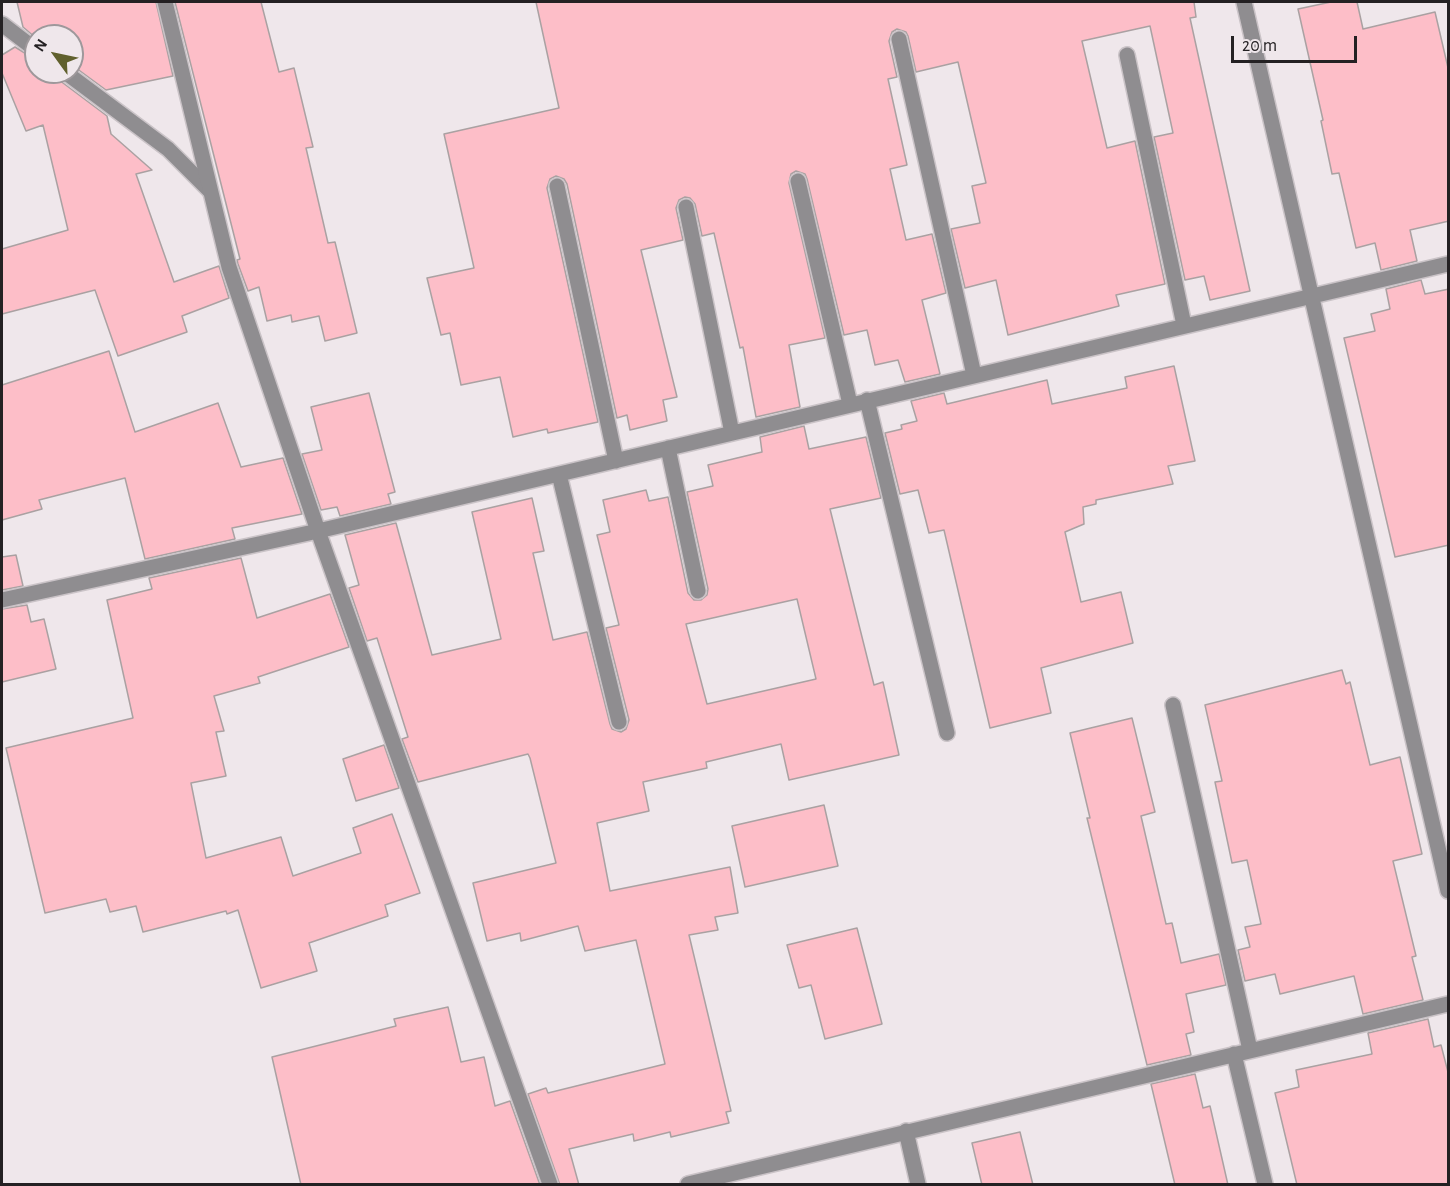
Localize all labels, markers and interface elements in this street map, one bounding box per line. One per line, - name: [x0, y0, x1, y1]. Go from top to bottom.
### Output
- north arrow: [24, 24, 84, 84]
- scale bar: [1234, 24, 1360, 62]
- text: N: [31, 36, 50, 54]
- text: 20 m: [1242, 37, 1277, 55]

